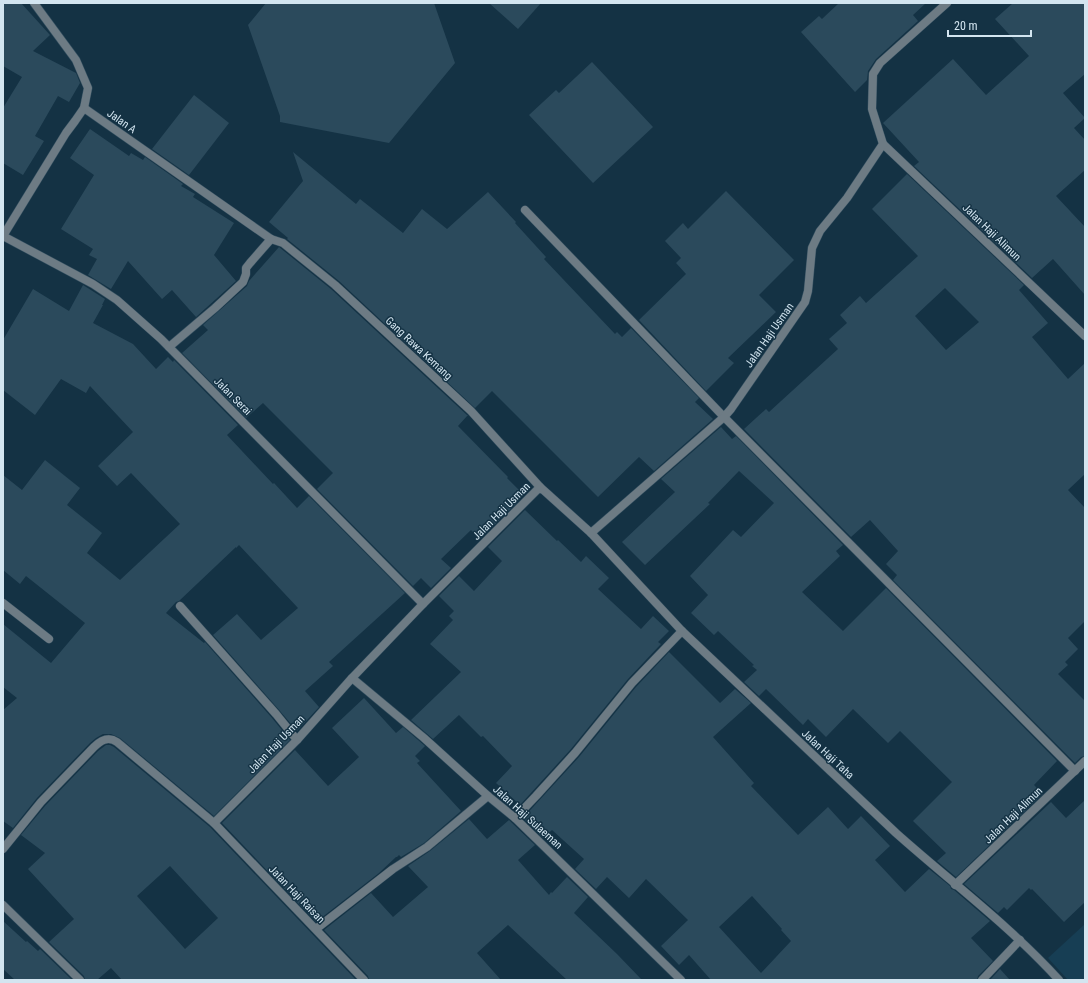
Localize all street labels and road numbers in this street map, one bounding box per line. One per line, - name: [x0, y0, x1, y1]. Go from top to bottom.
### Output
- street label: Jalan A: [105, 107, 139, 136]
- street label: Jalan Haji Alimun: [960, 201, 1024, 263]
- street label: Jalan Haji Usman: [742, 300, 797, 370]
- street label: Gang Rawa Kemang: [383, 314, 455, 383]
- street label: Jalan Serai: [211, 375, 254, 418]
- street label: Jalan Haji Usman: [470, 480, 533, 543]
- street label: Jalan Haji Usman: [245, 713, 307, 776]
- street label: Jalan Haji Taha: [799, 727, 856, 782]
- street label: Jalan Haji Sulaeman: [490, 783, 565, 852]
- street label: Jalan Haji Alimun: [981, 784, 1045, 846]
- street label: Jalan Haji Raisan: [266, 863, 327, 926]

